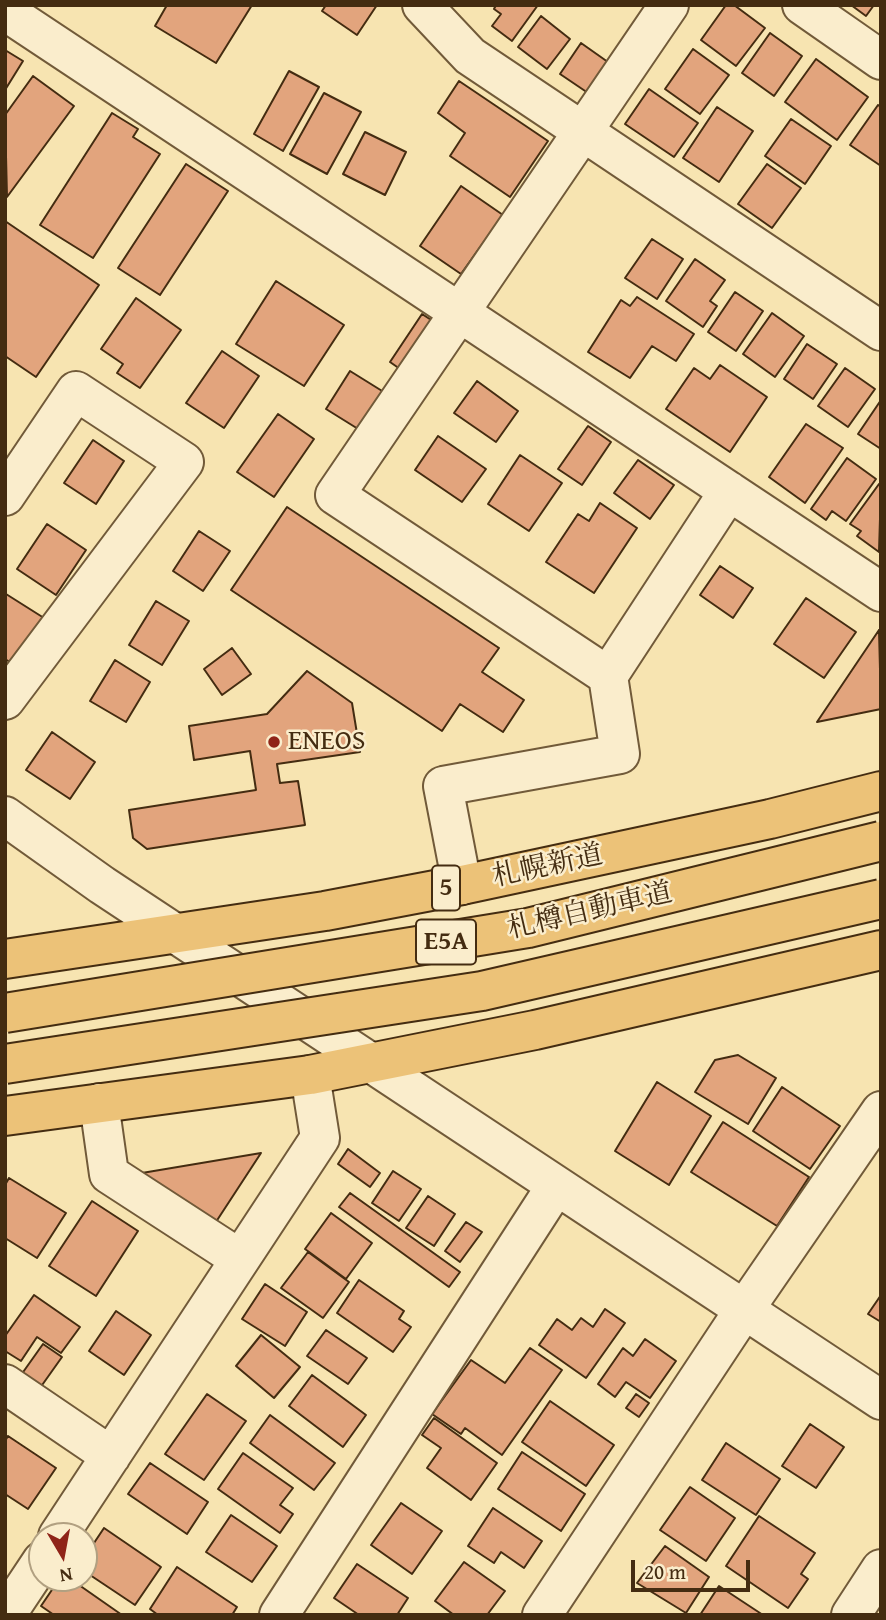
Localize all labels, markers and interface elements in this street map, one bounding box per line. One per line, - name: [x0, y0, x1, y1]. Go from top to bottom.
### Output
- place label: ENEOS: [288, 725, 365, 759]
- marker: ENEOS: [266, 734, 282, 750]
- street label: 札幌新道: [490, 839, 606, 895]
- road number: 5: [432, 866, 460, 911]
- street label: 札樽自動車道: [504, 877, 676, 947]
- road number: E5A: [416, 920, 476, 965]
- north arrow: [28, 1522, 98, 1592]
- scale bar: [634, 1546, 753, 1590]
- text: 20 m: [644, 1556, 686, 1587]
- text: N: [58, 1561, 75, 1591]

